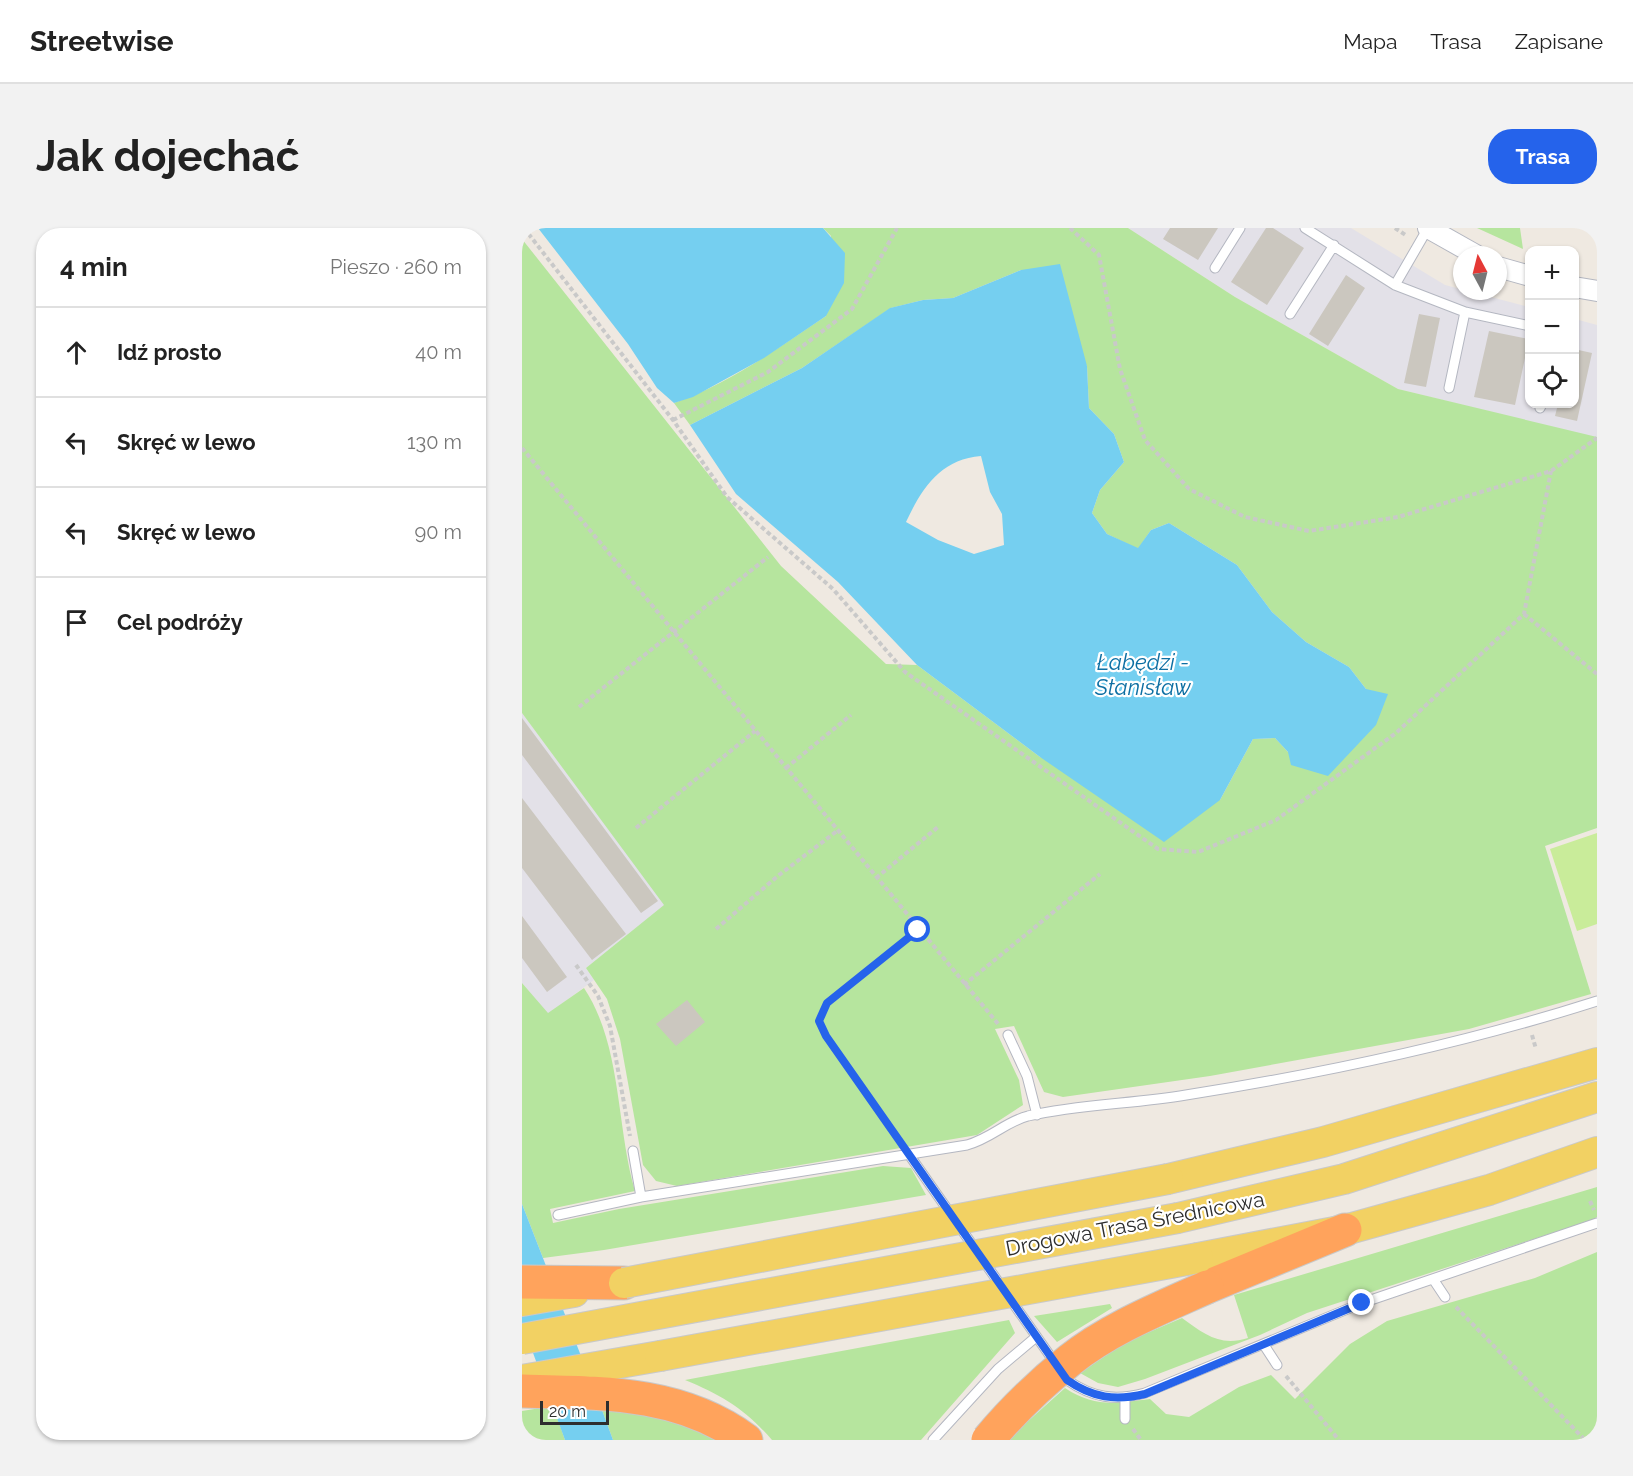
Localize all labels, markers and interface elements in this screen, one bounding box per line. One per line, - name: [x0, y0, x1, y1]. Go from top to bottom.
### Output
- text: Streetwise: [30, 25, 174, 58]
- text: Mapa: [1343, 29, 1397, 54]
- text: Trasa: [1430, 29, 1482, 54]
- text: Zapisane: [1515, 29, 1603, 54]
- button: Trasa: [1488, 129, 1597, 184]
- text: Jak dojechać: [36, 132, 299, 181]
- north arrow: [1453, 246, 1507, 300]
- map controls: [1525, 246, 1579, 408]
- button: +: [1525, 246, 1579, 300]
- text: 4 min: [60, 252, 128, 282]
- text: Pieszo · 260 m: [330, 255, 462, 279]
- button: −: [1525, 300, 1579, 354]
- icon: ahead: [60, 336, 93, 369]
- text: Idź prosto: [117, 339, 222, 365]
- text: 40 m: [415, 340, 462, 364]
- button: locate: [1525, 354, 1579, 408]
- icon: left: [60, 426, 93, 459]
- text: Skręć w lewo: [117, 429, 256, 455]
- text: 130 m: [407, 430, 462, 454]
- icon: left: [60, 516, 93, 549]
- text: Skręć w lewo: [117, 519, 256, 545]
- text: 90 m: [415, 520, 462, 544]
- icon: arrive: [60, 606, 93, 639]
- text: Cel podróży: [117, 609, 243, 635]
- water label: Łabędzi - Stanisław: [1094, 649, 1191, 700]
- route start: [904, 916, 930, 942]
- street label: Drogowa Trasa Średnicowa: [1003, 1186, 1266, 1261]
- route end: [1348, 1289, 1374, 1315]
- scale bar: [540, 1398, 609, 1426]
- text: 20 m: [549, 1402, 586, 1421]

